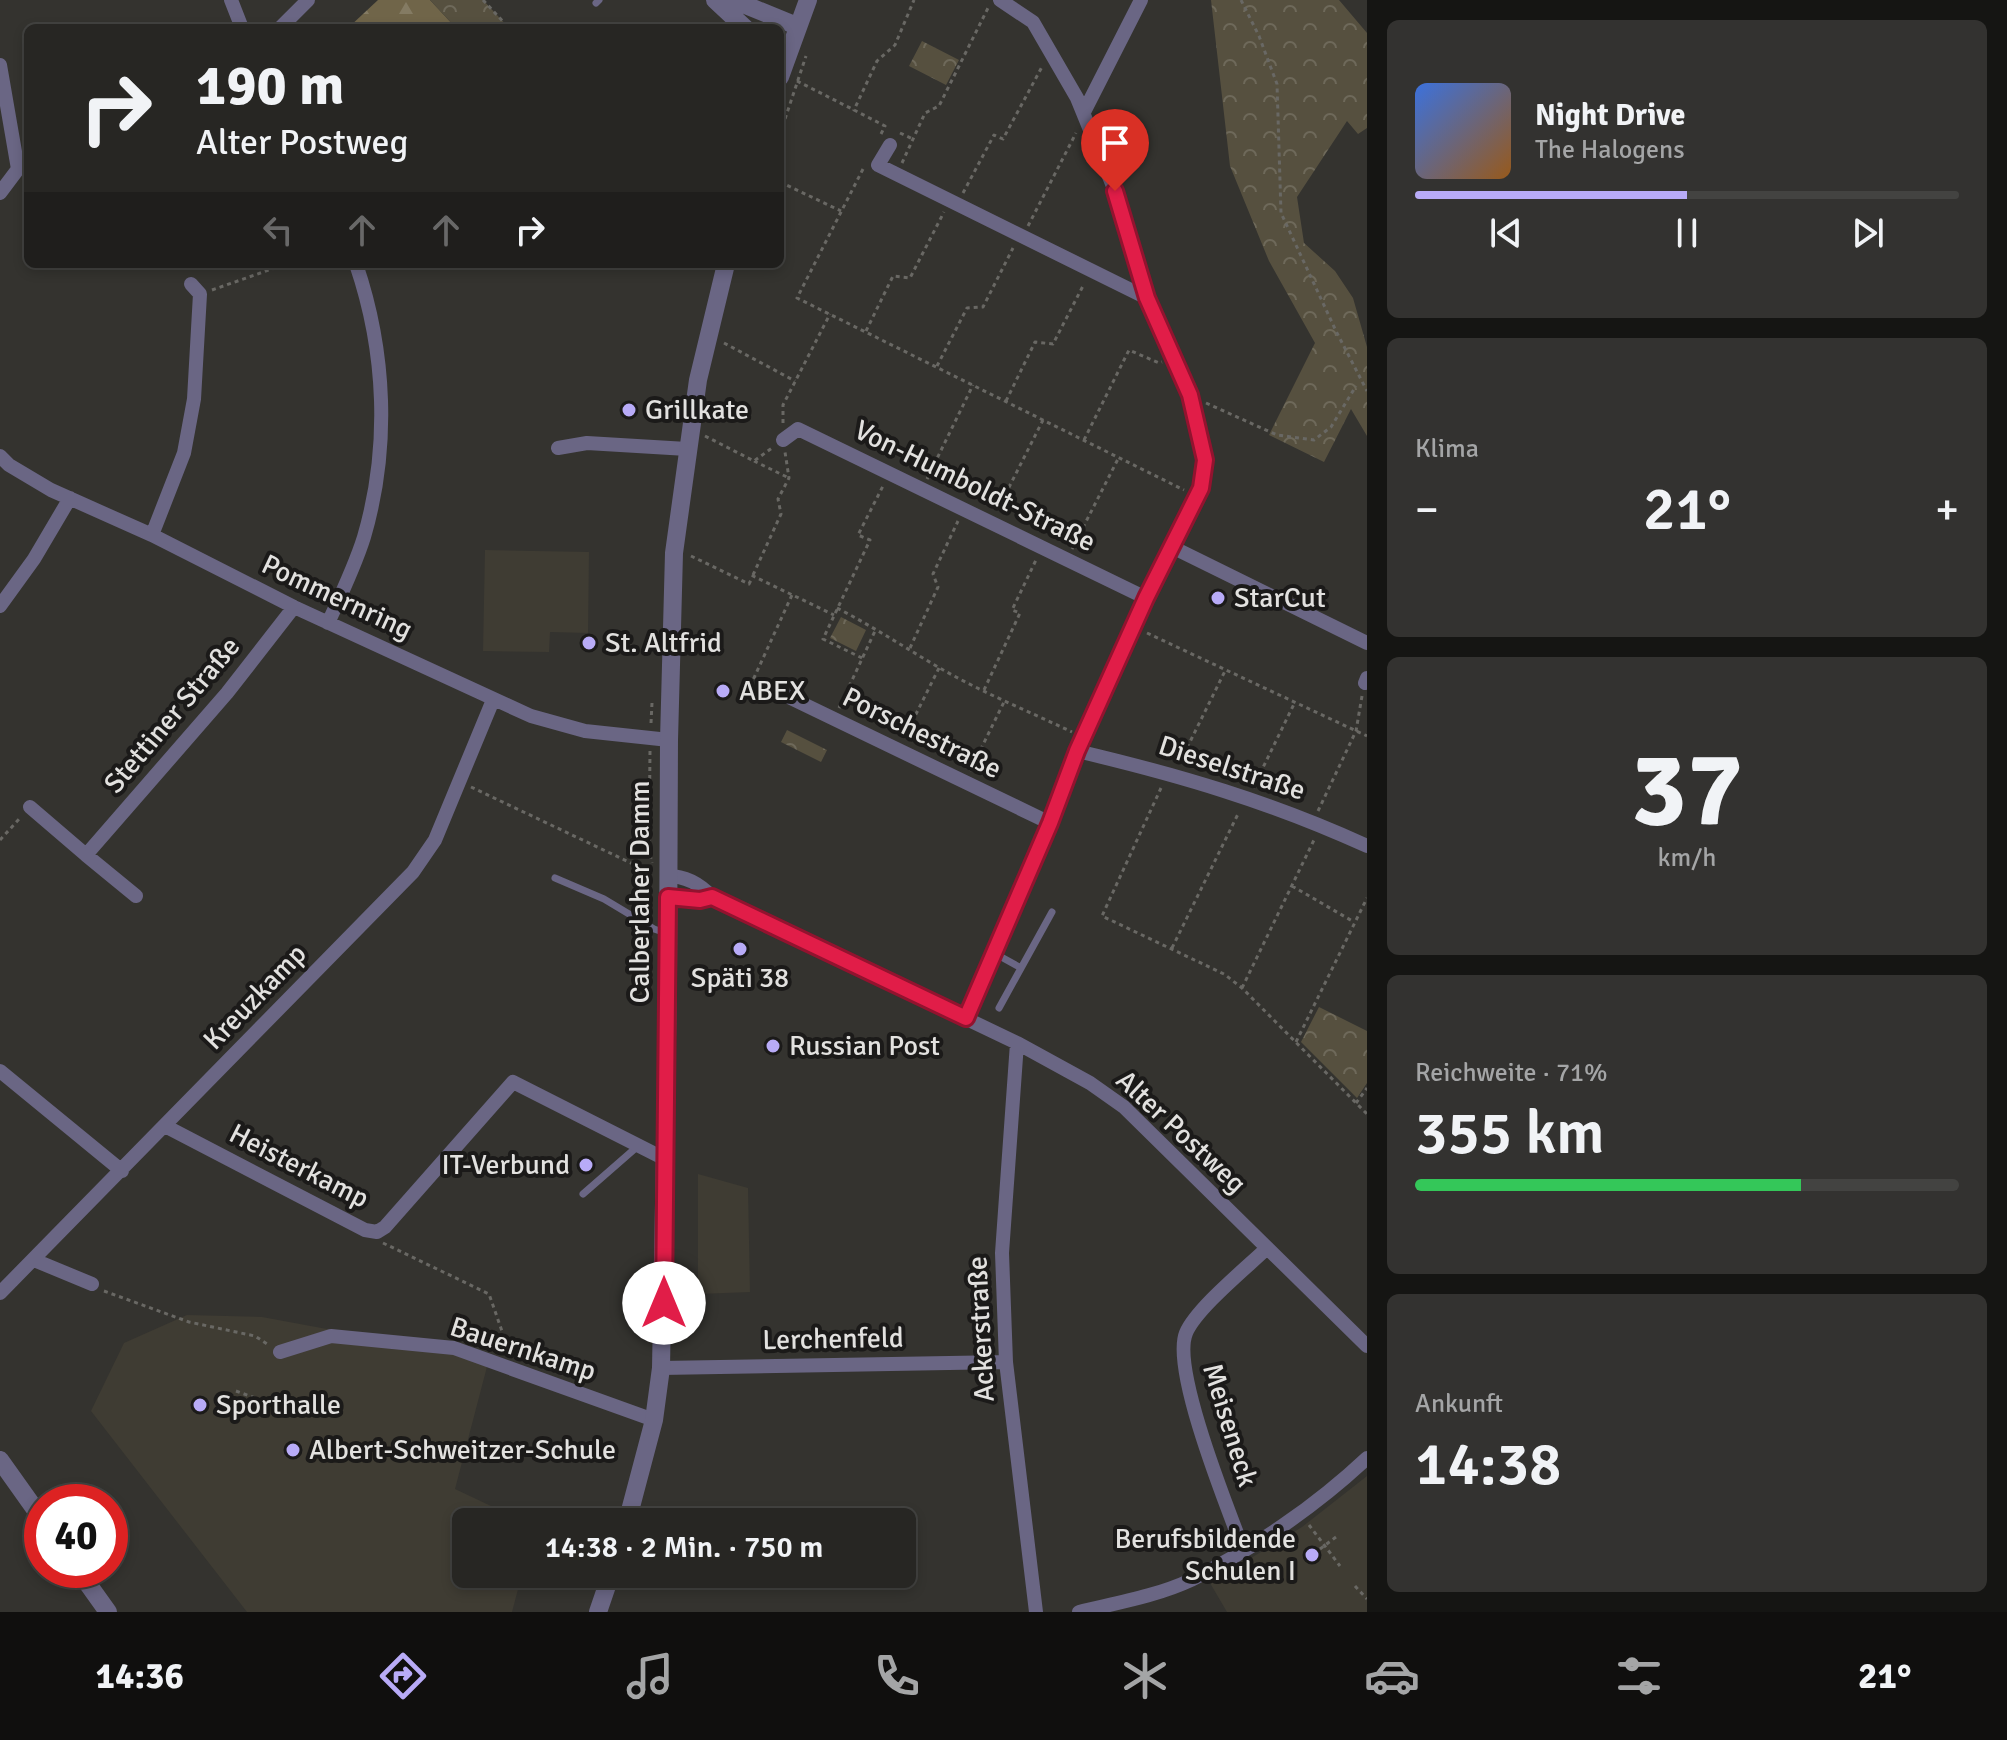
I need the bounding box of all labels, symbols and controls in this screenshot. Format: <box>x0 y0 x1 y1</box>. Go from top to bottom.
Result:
text: 190 m <box>196 51 344 120</box>
icon: right <box>64 56 168 160</box>
text: Night Drive <box>1535 97 1685 134</box>
pin <box>1081 109 1149 191</box>
text: Alter Postweg <box>196 120 408 165</box>
icon: arrive <box>1093 121 1137 165</box>
text: The Halogens <box>1535 134 1685 166</box>
icon: left <box>256 208 300 252</box>
icon: ahead <box>340 208 384 252</box>
icon: ahead <box>424 208 468 252</box>
icon: right <box>508 208 552 252</box>
icon: previous <box>1484 211 1528 255</box>
icon: pause <box>1665 211 1709 255</box>
icon: next <box>1846 211 1890 255</box>
place label: Grillkate <box>645 393 749 427</box>
marker: Grillkate <box>620 401 638 419</box>
street label: Von-Humboldt-Straße <box>849 413 1101 559</box>
text: Klima <box>1415 433 1479 465</box>
text: 21° <box>1643 473 1731 547</box>
text: − <box>1415 483 1439 537</box>
text: + <box>1935 483 1959 537</box>
street label: Pommernring <box>256 547 418 647</box>
place label: StarCut <box>1234 581 1326 615</box>
marker: StarCut <box>1209 589 1227 607</box>
place label: St. Altfrid <box>605 626 722 660</box>
street label: Stettiner Straße <box>97 630 247 800</box>
marker: St. Altfrid <box>580 634 598 652</box>
place label: ABEX <box>739 674 805 708</box>
street label: Porschestraße <box>837 680 1007 786</box>
marker: ABEX <box>714 682 732 700</box>
text: 37 <box>1631 726 1743 854</box>
street label: Dieselstraße <box>1154 728 1310 808</box>
street label: Calberlaher Damm <box>623 780 657 1004</box>
text: km/h <box>1658 842 1716 874</box>
street label: Kreuzkamp <box>196 937 314 1057</box>
marker: Späti 38 <box>731 940 749 958</box>
place label: Späti 38 <box>691 961 789 995</box>
place label: Russian Post <box>789 1029 940 1063</box>
marker: Russian Post <box>764 1037 782 1055</box>
text: Reichweite · 71% <box>1415 1057 1608 1089</box>
street label: Alter Postweg <box>1109 1063 1253 1201</box>
text: 355 km <box>1415 1097 1604 1171</box>
street label: Heisterkamp <box>224 1116 374 1216</box>
place label: IT-Verbund <box>441 1148 570 1182</box>
marker: IT-Verbund <box>577 1156 595 1174</box>
street label: Ackerstraße <box>960 1255 1002 1403</box>
position arrow <box>622 1261 706 1345</box>
street label: Bauernkamp <box>446 1309 600 1389</box>
street label: Lerchenfeld <box>762 1321 904 1357</box>
street label: Meiseneck <box>1195 1359 1265 1491</box>
place label: Sporthalle <box>216 1388 341 1422</box>
text: Ankunft <box>1415 1388 1503 1420</box>
marker: Sporthalle <box>191 1396 209 1414</box>
text: 14:38 <box>1415 1428 1562 1502</box>
place label: Albert-Schweitzer-Schule <box>309 1433 616 1467</box>
marker: Albert-Schweitzer-Schule <box>284 1441 302 1459</box>
speed limit sign: 40 <box>24 1484 128 1588</box>
place label: Berufsbildende Schulen I <box>1114 1522 1296 1588</box>
text: 14:38 · 2 Min. · 750 m <box>545 1529 823 1566</box>
marker: Berufsbildende Schulen I <box>1303 1546 1321 1564</box>
icon: directions <box>375 1648 431 1704</box>
icon: music <box>622 1648 678 1704</box>
icon: phone <box>869 1648 925 1704</box>
icon: climate <box>1117 1648 1173 1704</box>
icon: car <box>1364 1648 1420 1704</box>
icon: filters <box>1611 1648 1667 1704</box>
text: 14:36 <box>96 1654 184 1699</box>
text: 21° <box>1858 1654 1911 1699</box>

